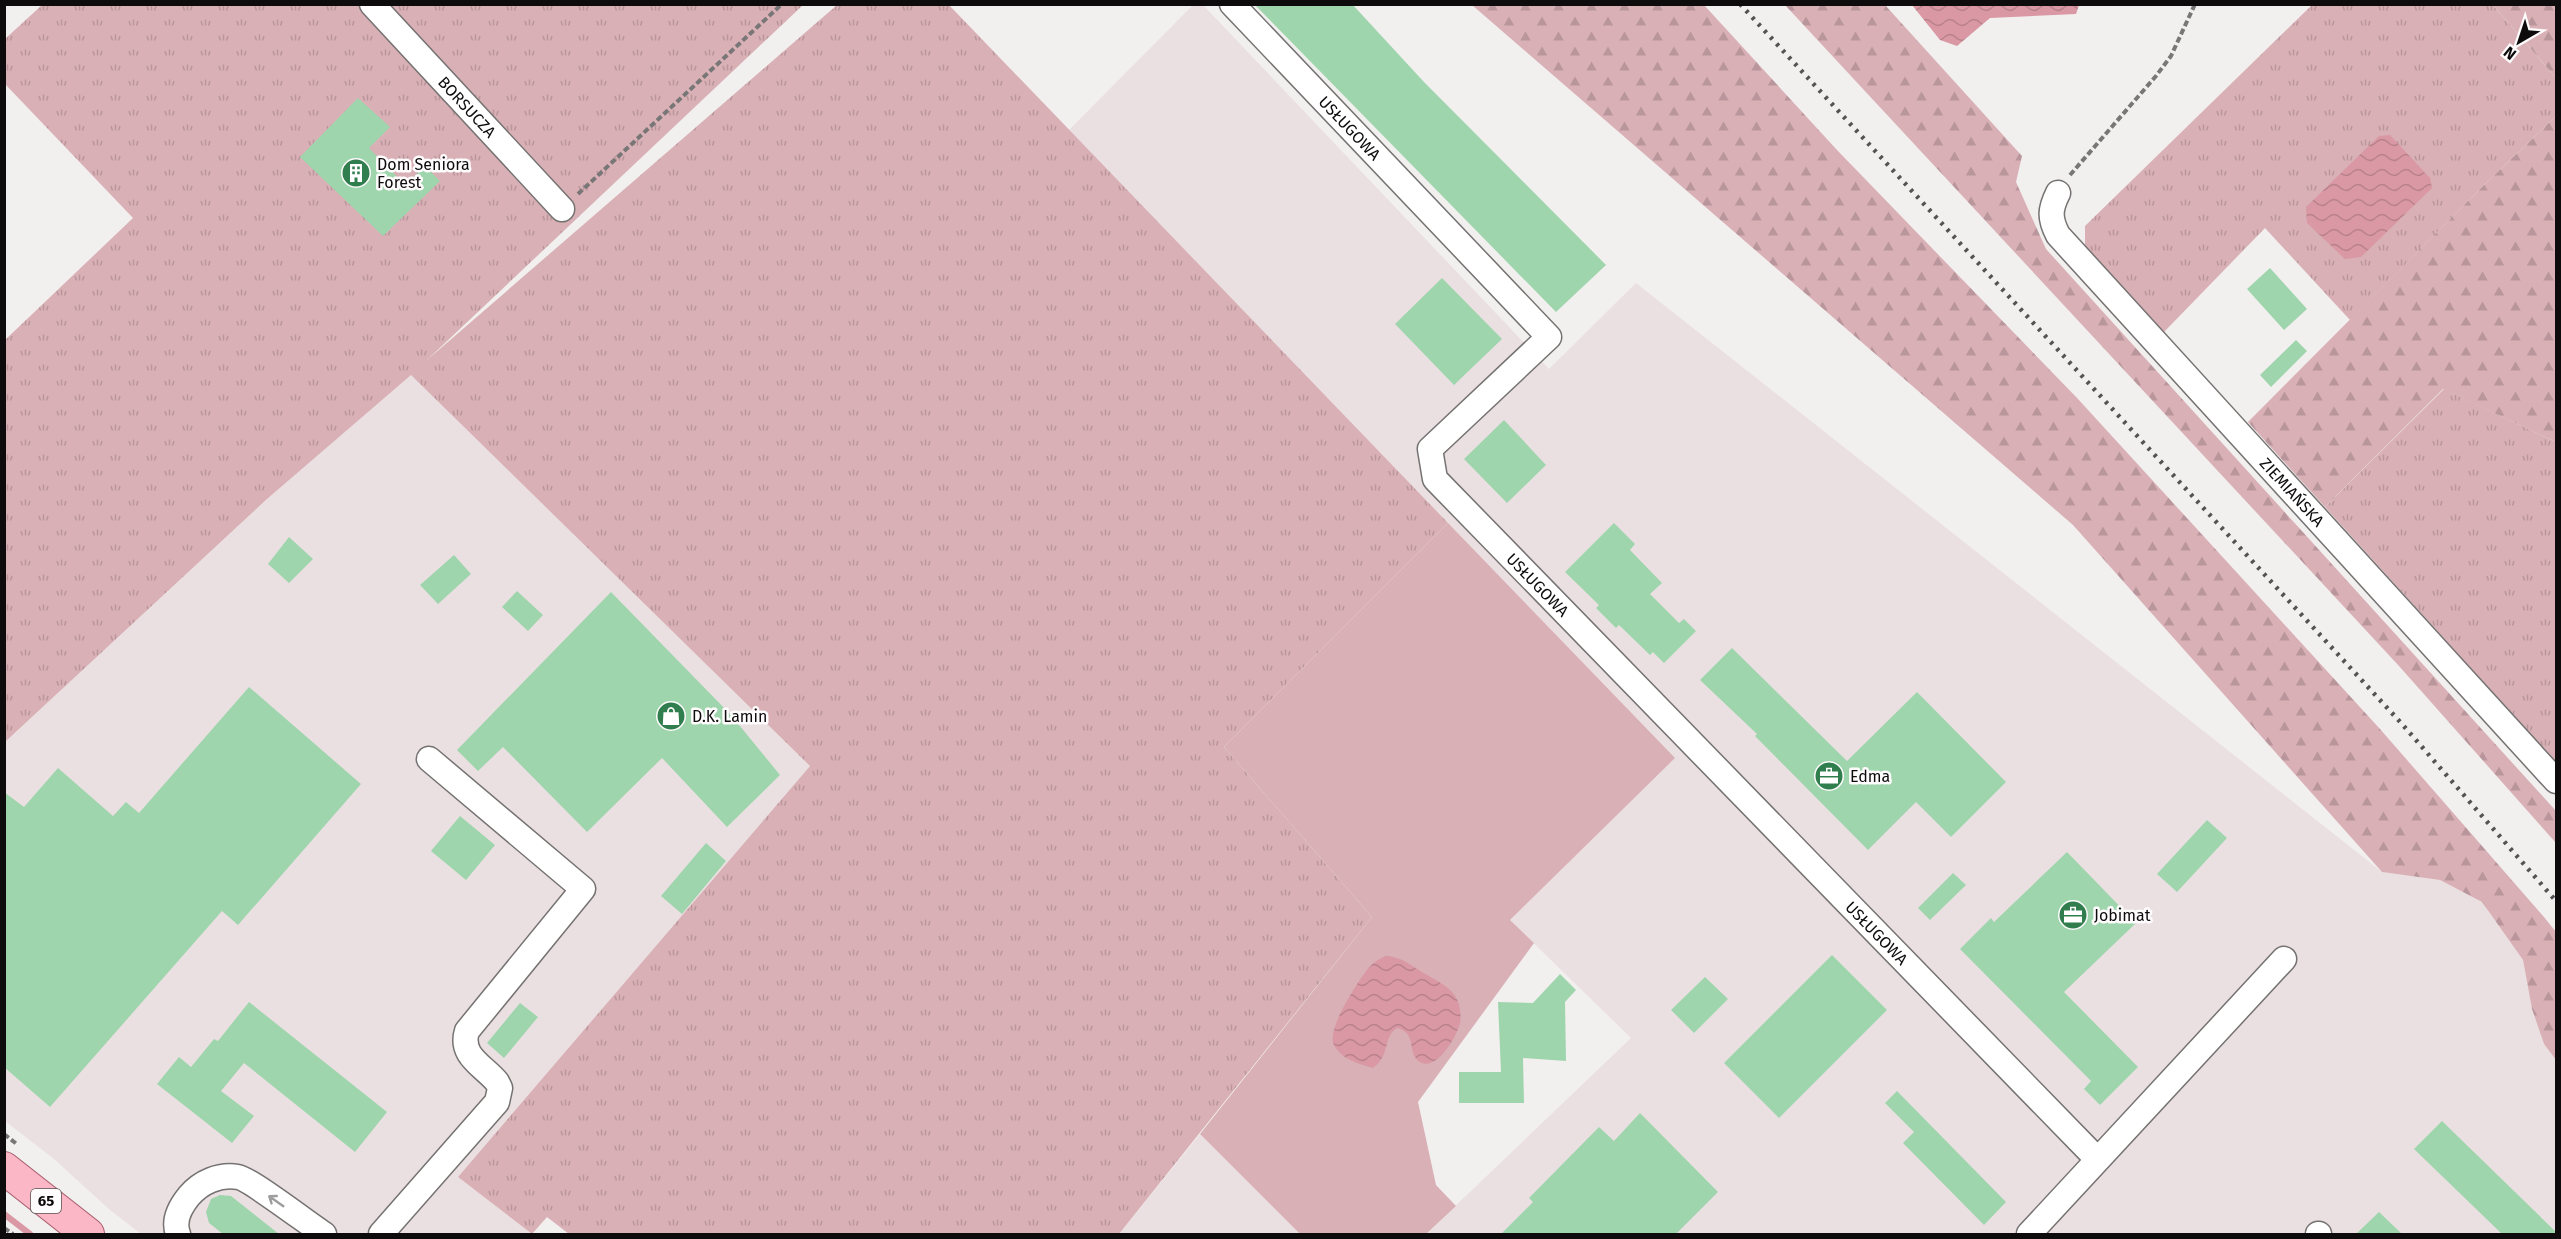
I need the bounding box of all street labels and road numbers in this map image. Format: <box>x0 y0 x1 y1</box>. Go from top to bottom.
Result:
street label: BORSUCZA <box>434 72 501 142</box>
street label: USŁUGOWA <box>1315 92 1385 164</box>
street label: ZIEMIAŃSKA <box>2256 454 2329 531</box>
street label: USŁUGOWA <box>1503 549 1574 621</box>
street label: USŁUGOWA <box>1842 897 1913 969</box>
road number: 65 <box>31 1189 61 1213</box>

